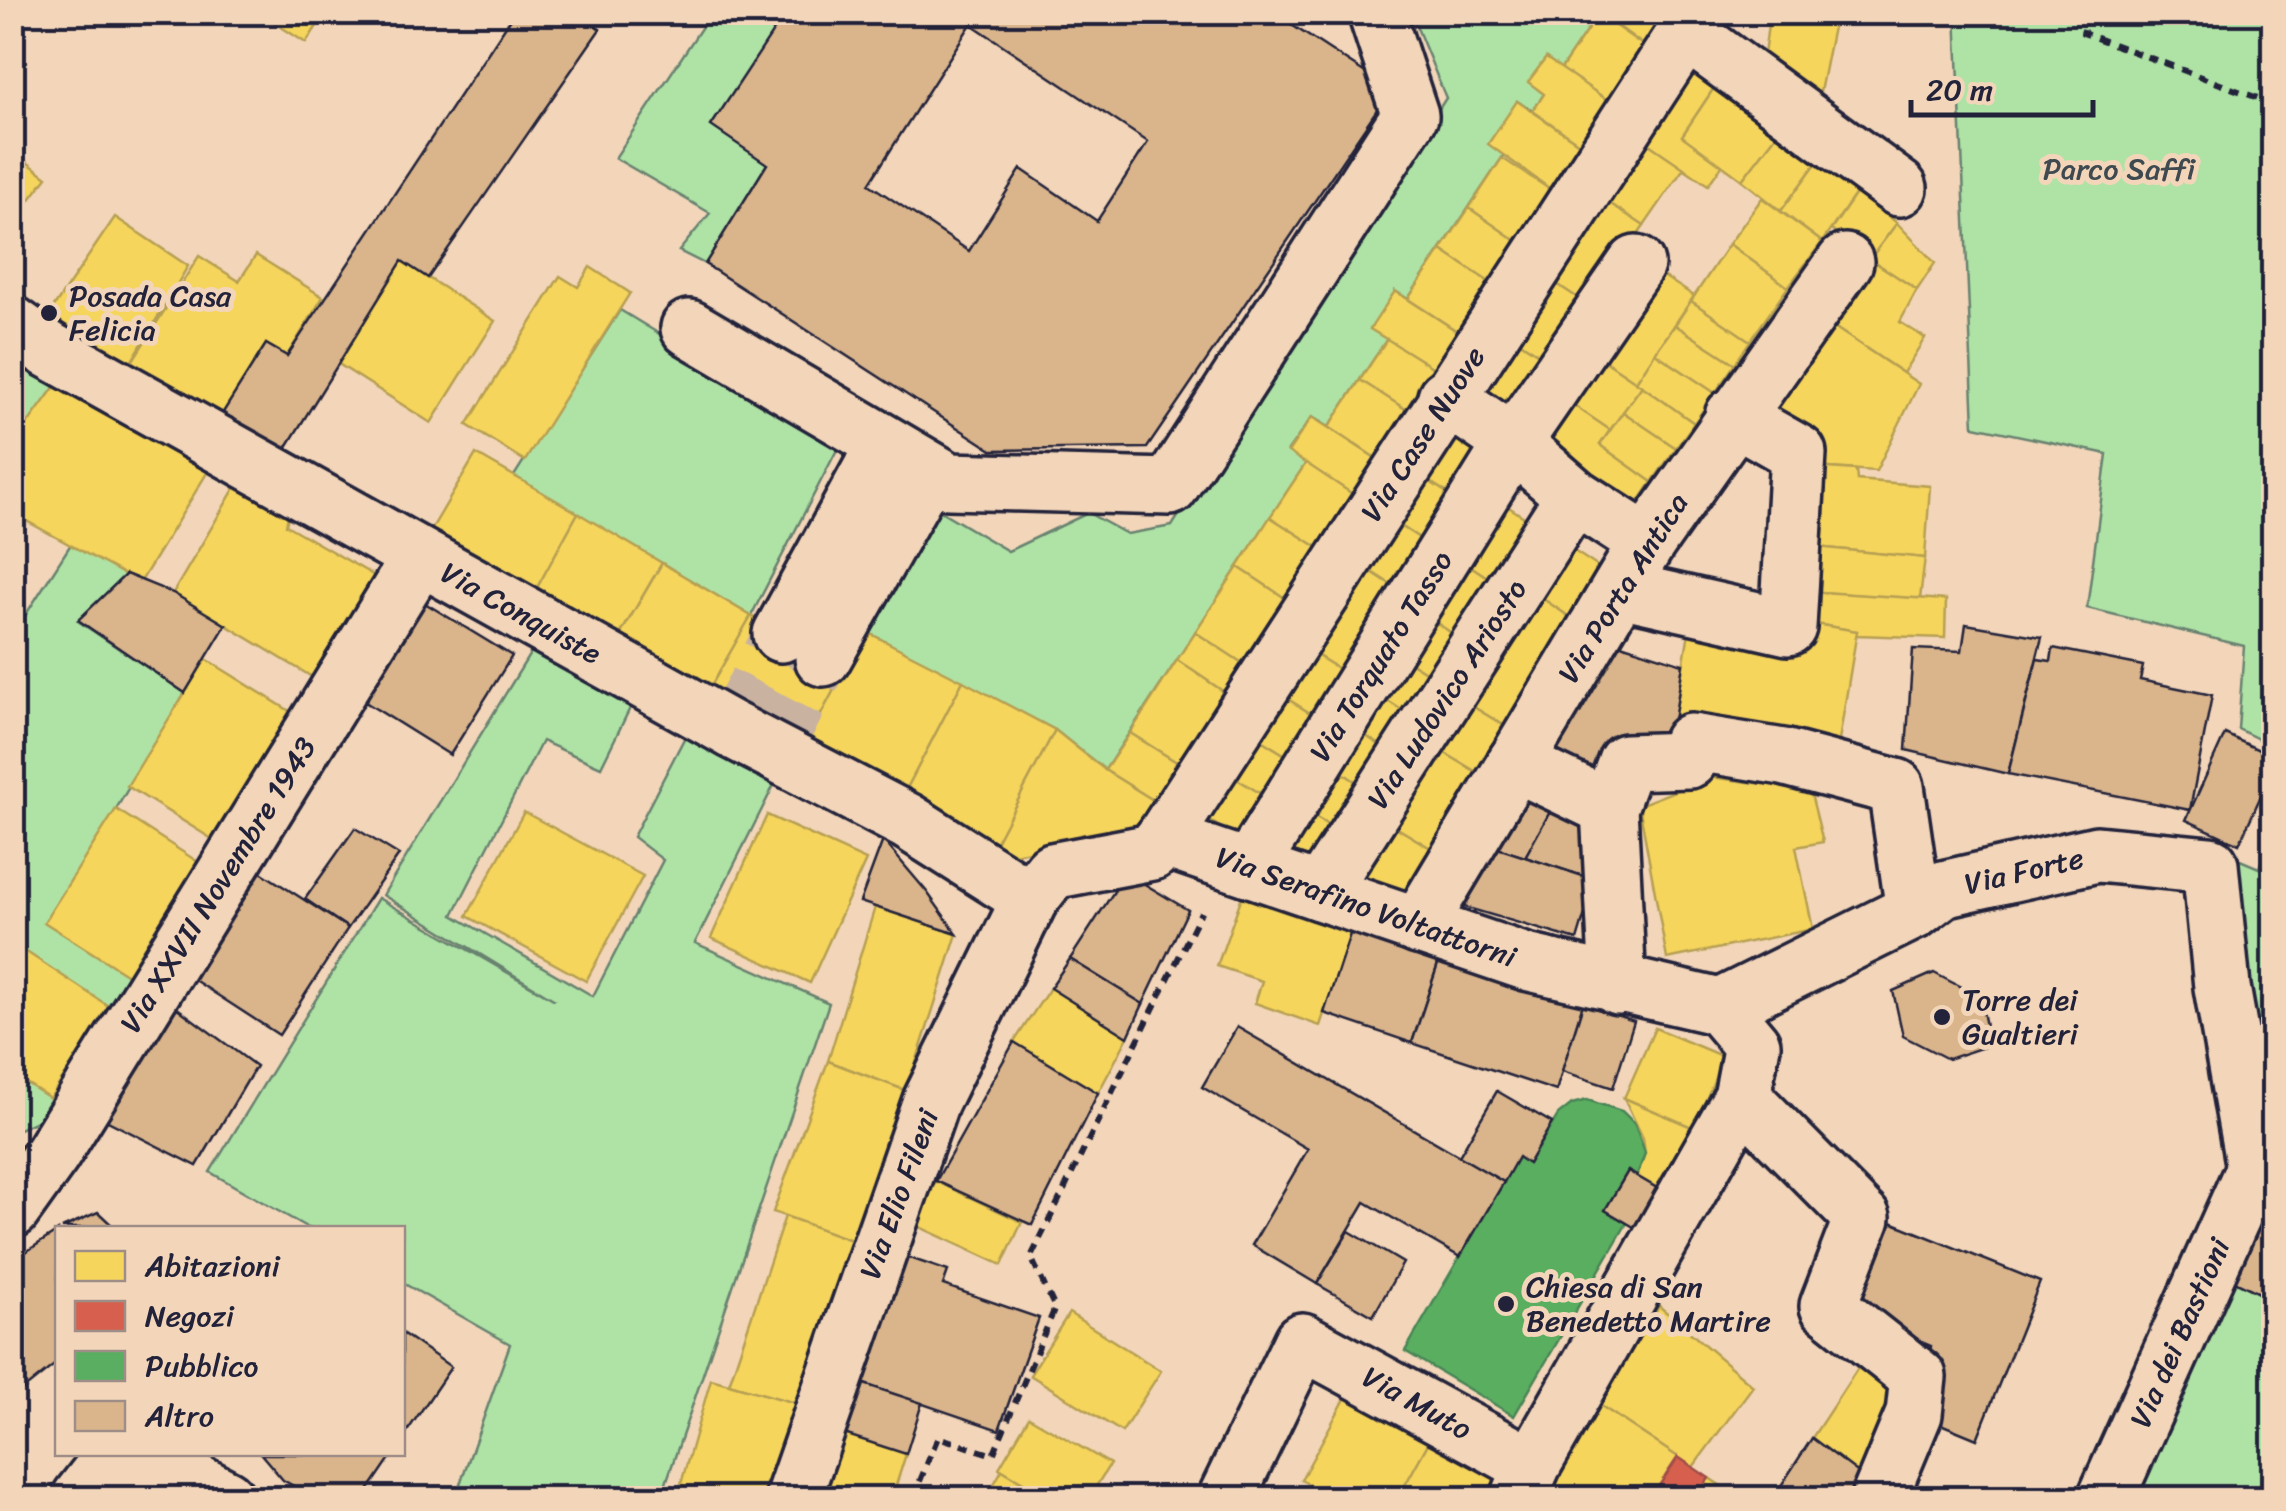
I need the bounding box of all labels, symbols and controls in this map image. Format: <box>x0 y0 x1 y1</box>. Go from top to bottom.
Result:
scale bar <box>1911 55 2094 117</box>
text: 20 m <box>1926 63 1993 117</box>
park label: Parco Saffi <box>2043 142 2196 196</box>
place label: Posada Casa Felicia <box>69 269 232 357</box>
marker: Posada Casa Felicia <box>38 302 60 324</box>
street label: Via Case Nuove <box>1346 335 1500 533</box>
street label: Via Porta Antica <box>1543 482 1703 694</box>
street label: Via Torquato Tasso <box>1294 539 1468 773</box>
street label: Via Conquiste <box>430 546 612 680</box>
street label: Via Ludovico Ariosto <box>1352 568 1542 820</box>
street label: Via XXVII Novembre 1943 <box>105 726 331 1044</box>
street label: Via Serafino Voltattorni <box>1208 830 1524 984</box>
street label: Via Forte <box>1959 831 2089 911</box>
place label: Torre dei Gualtieri <box>1962 973 2079 1061</box>
marker: Torre dei Gualtieri <box>1931 1006 1953 1028</box>
street label: Via Elio Fileni <box>843 1100 955 1287</box>
legend <box>55 1226 405 1456</box>
street label: Via dei Bastioni <box>2114 1228 2247 1437</box>
text: Abitazioni <box>144 1239 282 1293</box>
place label: Chiesa di San Benedetto Martire <box>1526 1260 1771 1348</box>
text: Negozi <box>145 1289 235 1343</box>
marker: Chiesa di San Benedetto Martire <box>1495 1293 1517 1315</box>
text: Pubblico <box>145 1339 259 1393</box>
street label: Via Muto <box>1352 1351 1482 1455</box>
text: Altro <box>144 1389 214 1443</box>

